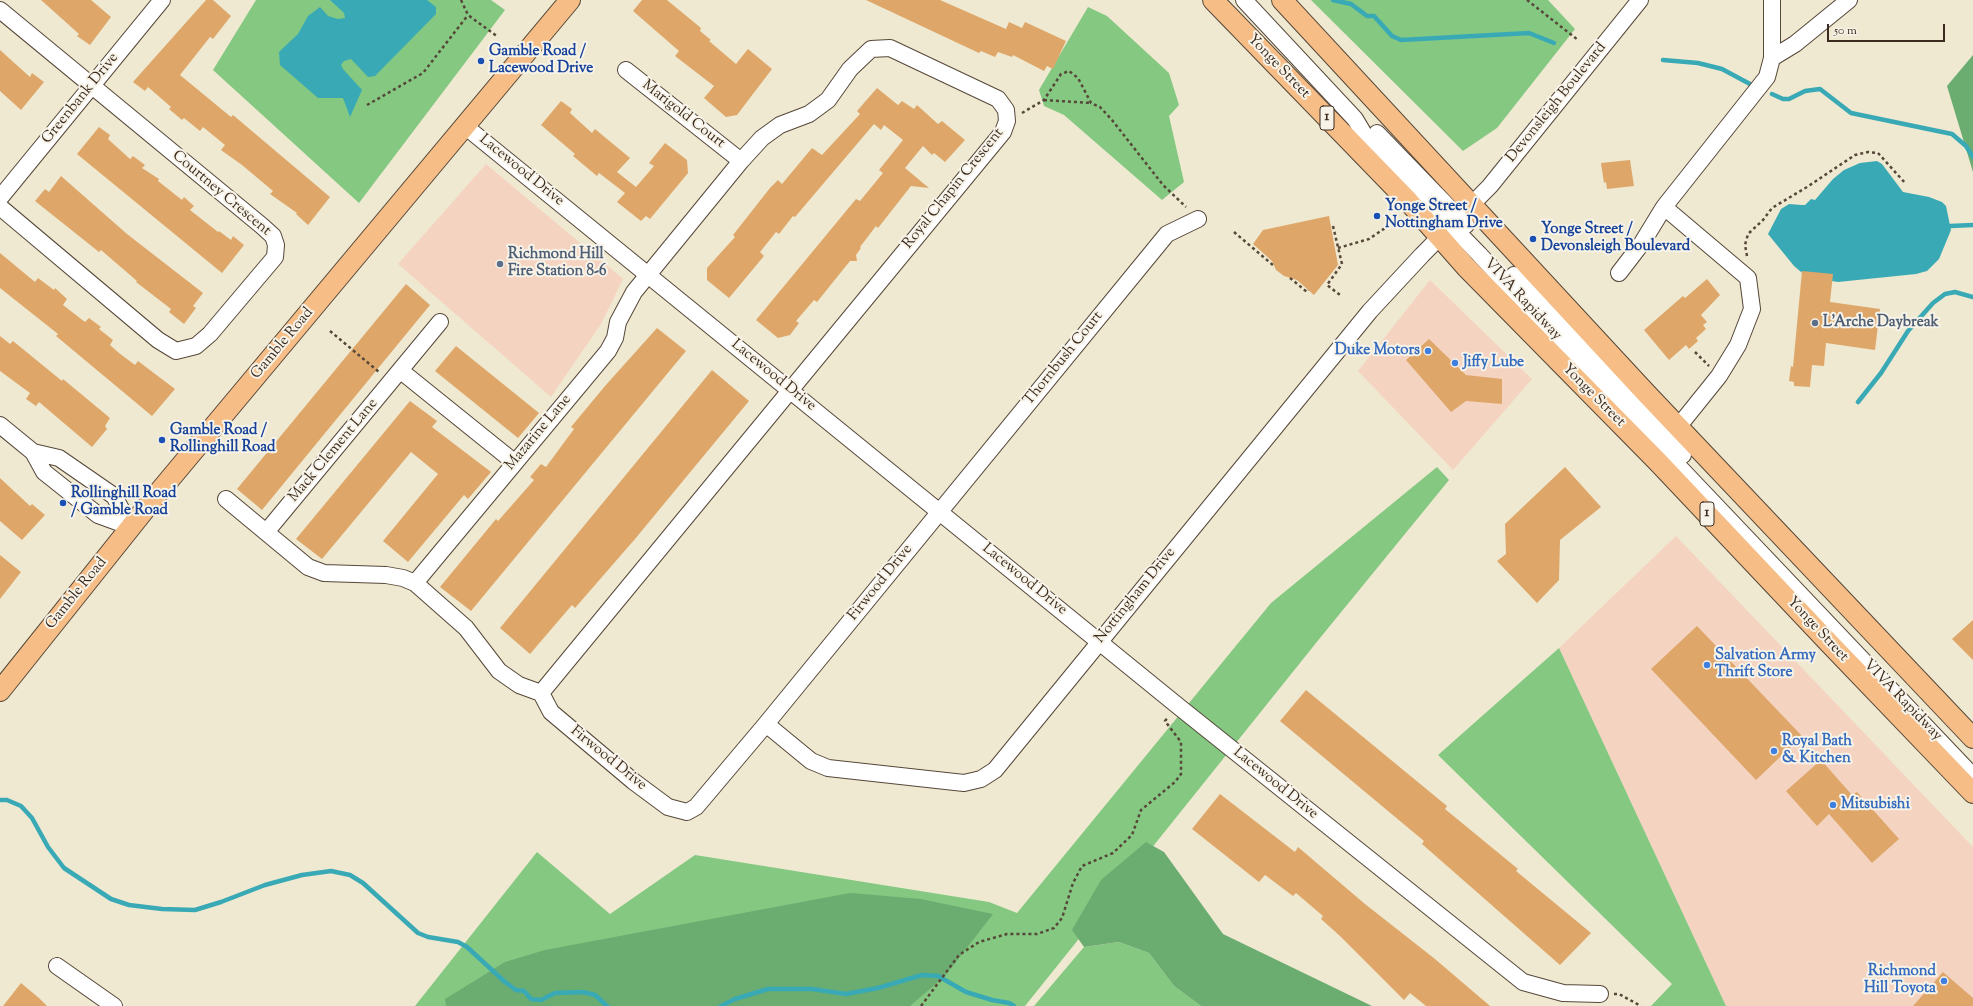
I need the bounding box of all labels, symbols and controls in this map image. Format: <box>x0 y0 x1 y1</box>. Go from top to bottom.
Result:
scale bar <box>1829 16 1947 42</box>
text: 50 m <box>1834 22 1857 40</box>
street label: Yonge Street <box>1243 31 1313 103</box>
street label: Devonsleigh Boulevard <box>1503 39 1611 167</box>
place label: Gamble Road / Lacewood Drive <box>489 43 593 78</box>
street label: Greenbank Drive <box>39 50 123 148</box>
marker: Gamble Road / Lacewood Drive <box>476 56 486 66</box>
street label: Marigold Court <box>638 77 728 153</box>
road number: 1 <box>1320 106 1334 130</box>
street label: Royal Chapin Crescent <box>900 125 1008 253</box>
street label: Lacewood Drive <box>475 131 567 211</box>
street label: Courtney Crescent <box>168 147 274 241</box>
place label: Yonge Street / Nottingham Drive <box>1385 198 1503 233</box>
marker: Yonge Street / Nottingham Drive <box>1372 211 1382 221</box>
place label: Yonge Street / Devonsleigh Boulevard <box>1541 221 1690 256</box>
marker: Yonge Street / Devonsleigh Boulevard <box>1528 234 1538 244</box>
place label: Richmond Hill Fire Station 8-6 <box>508 246 607 281</box>
street label: VIVA Rapidway <box>1479 255 1565 345</box>
marker: Richmond Hill Fire Station 8-6 <box>495 259 505 269</box>
street label: Gamble Road <box>248 305 318 383</box>
street label: Thornbush Court <box>1021 308 1107 410</box>
place label: L'Arche Daybreak <box>1823 314 1939 332</box>
marker: L'Arche Daybreak <box>1810 318 1820 328</box>
street label: Lacewood Drive <box>727 336 819 416</box>
place label: Duke Motors <box>1335 342 1420 360</box>
marker: Duke Motors <box>1423 346 1433 356</box>
place label: Jiffy Lube <box>1463 354 1524 372</box>
marker: Jiffy Lube <box>1450 358 1460 368</box>
street label: Yonge Street <box>1558 361 1628 431</box>
street label: Mazarine Lane <box>502 391 576 475</box>
street label: Mack Clement Lane <box>285 396 383 506</box>
place label: Gamble Road / Rollinghill Road <box>170 422 275 457</box>
marker: Gamble Road / Rollinghill Road <box>157 435 167 445</box>
place label: Rollinghill Road / Gamble Road <box>71 485 176 520</box>
marker: Rollinghill Road / Gamble Road <box>58 498 68 508</box>
road number: 1 <box>1700 502 1714 526</box>
street label: Lacewood Drive <box>978 540 1070 620</box>
street label: Firwood Drive <box>845 541 917 625</box>
street label: Nottingham Drive <box>1092 545 1180 647</box>
street label: Gamble Road <box>42 554 112 634</box>
street label: Yonge Street <box>1782 594 1852 666</box>
place label: Salvation Army Thrift Store <box>1715 647 1816 682</box>
street label: VIVA Rapidway <box>1859 657 1945 745</box>
marker: Salvation Army Thrift Store <box>1702 660 1712 670</box>
street label: Firwood Drive <box>566 723 650 795</box>
place label: Royal Bath & Kitchen <box>1782 733 1852 768</box>
street label: Lacewood Drive <box>1229 744 1321 824</box>
marker: Royal Bath & Kitchen <box>1769 746 1779 756</box>
place label: Mitsubishi <box>1841 796 1910 814</box>
marker: Mitsubishi <box>1828 800 1838 810</box>
place label: Richmond Hill Toyota <box>1864 963 1936 998</box>
marker: Richmond Hill Toyota <box>1939 976 1949 986</box>

